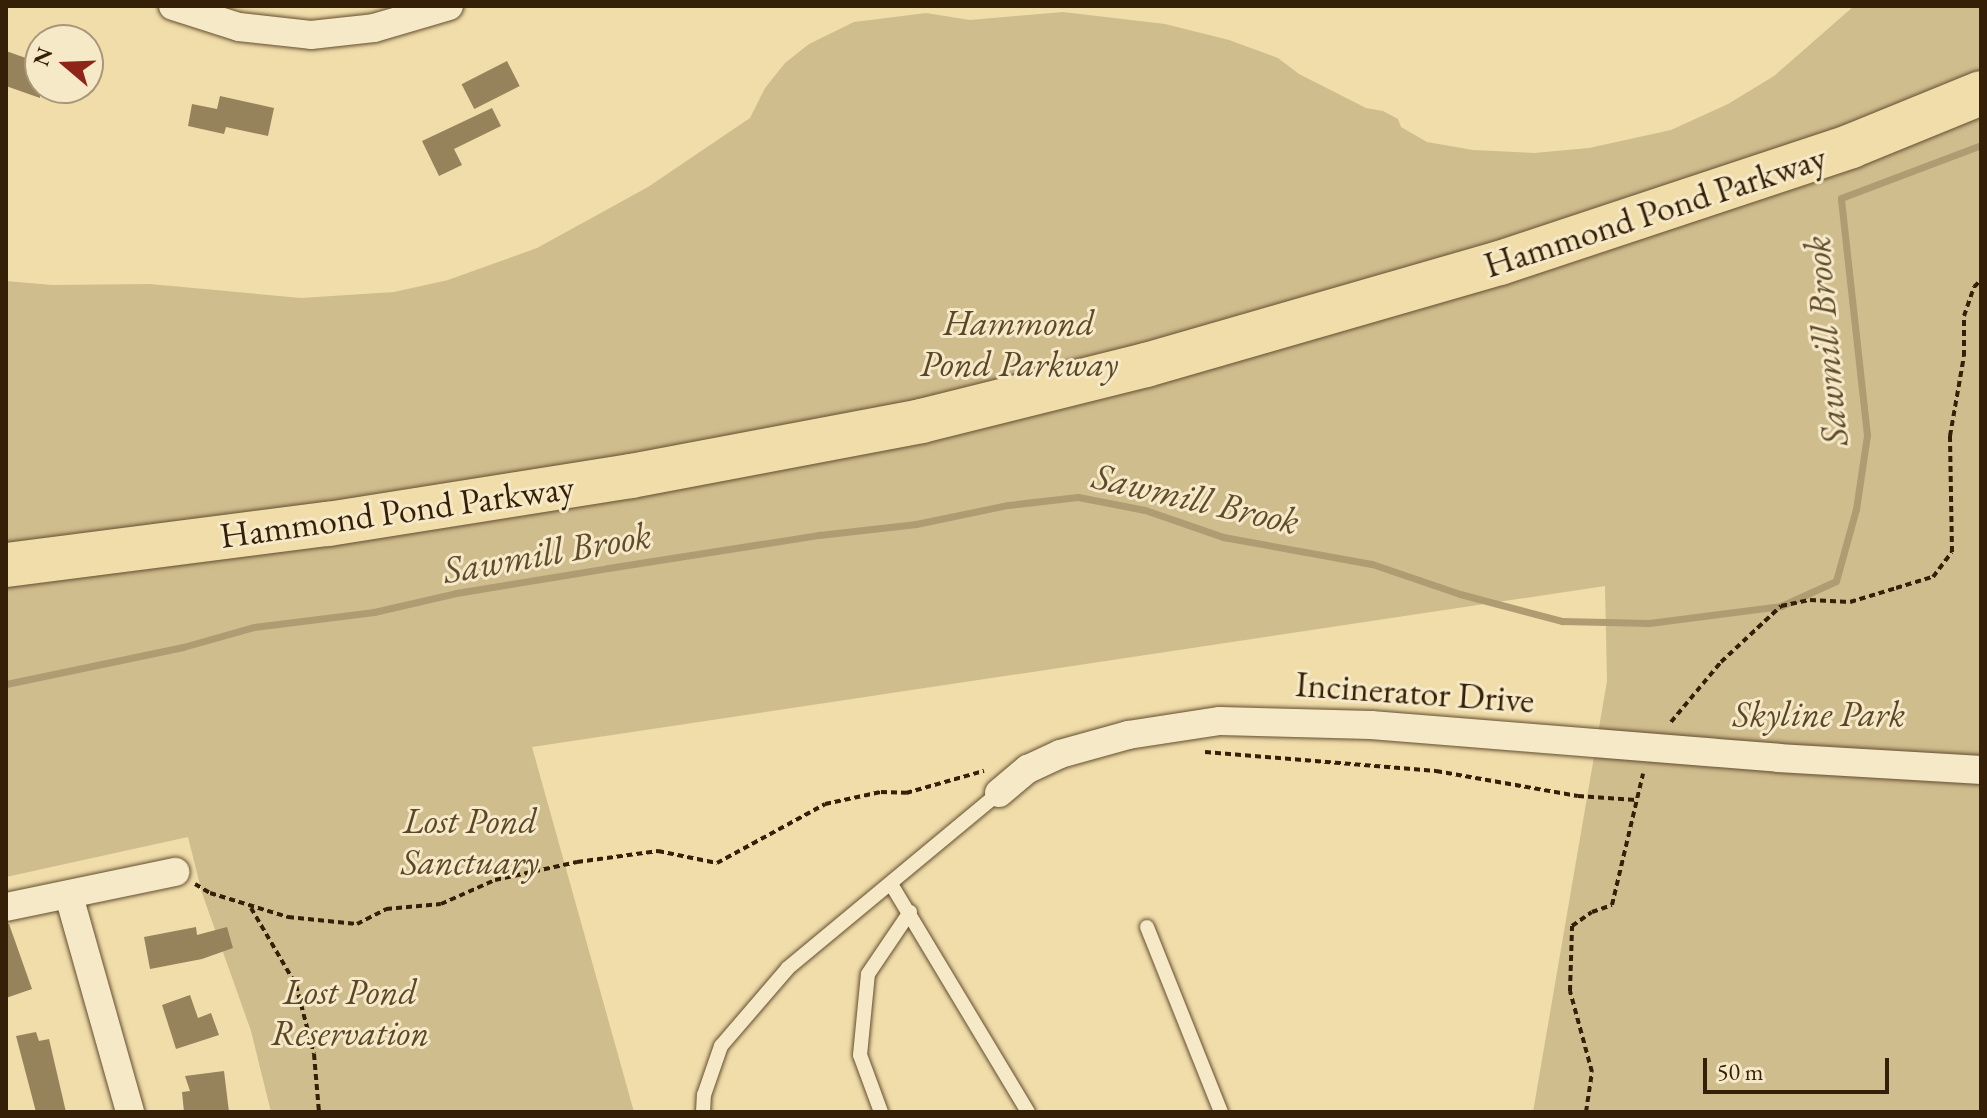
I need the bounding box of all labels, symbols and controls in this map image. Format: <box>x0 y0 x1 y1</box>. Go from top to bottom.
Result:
north arrow <box>24 24 104 104</box>
text: N <box>26 44 59 70</box>
street label: Hammond Pond Parkway <box>1478 135 1832 287</box>
water label: Sawmill Brook <box>1793 234 1857 448</box>
park label: Hammond Pond Parkway <box>920 300 1118 385</box>
water label: Sawmill Brook <box>1088 452 1304 544</box>
street label: Hammond Pond Parkway <box>217 465 577 557</box>
water label: Sawmill Brook <box>439 511 655 593</box>
street label: Incinerator Drive <box>1294 662 1536 722</box>
park label: Skyline Park <box>1733 692 1905 736</box>
park label: Lost Pond Sanctuary <box>401 798 539 883</box>
park label: Lost Pond Reservation <box>271 969 429 1054</box>
scale bar <box>1707 1042 1893 1092</box>
text: 50 m <box>1717 1056 1764 1087</box>

